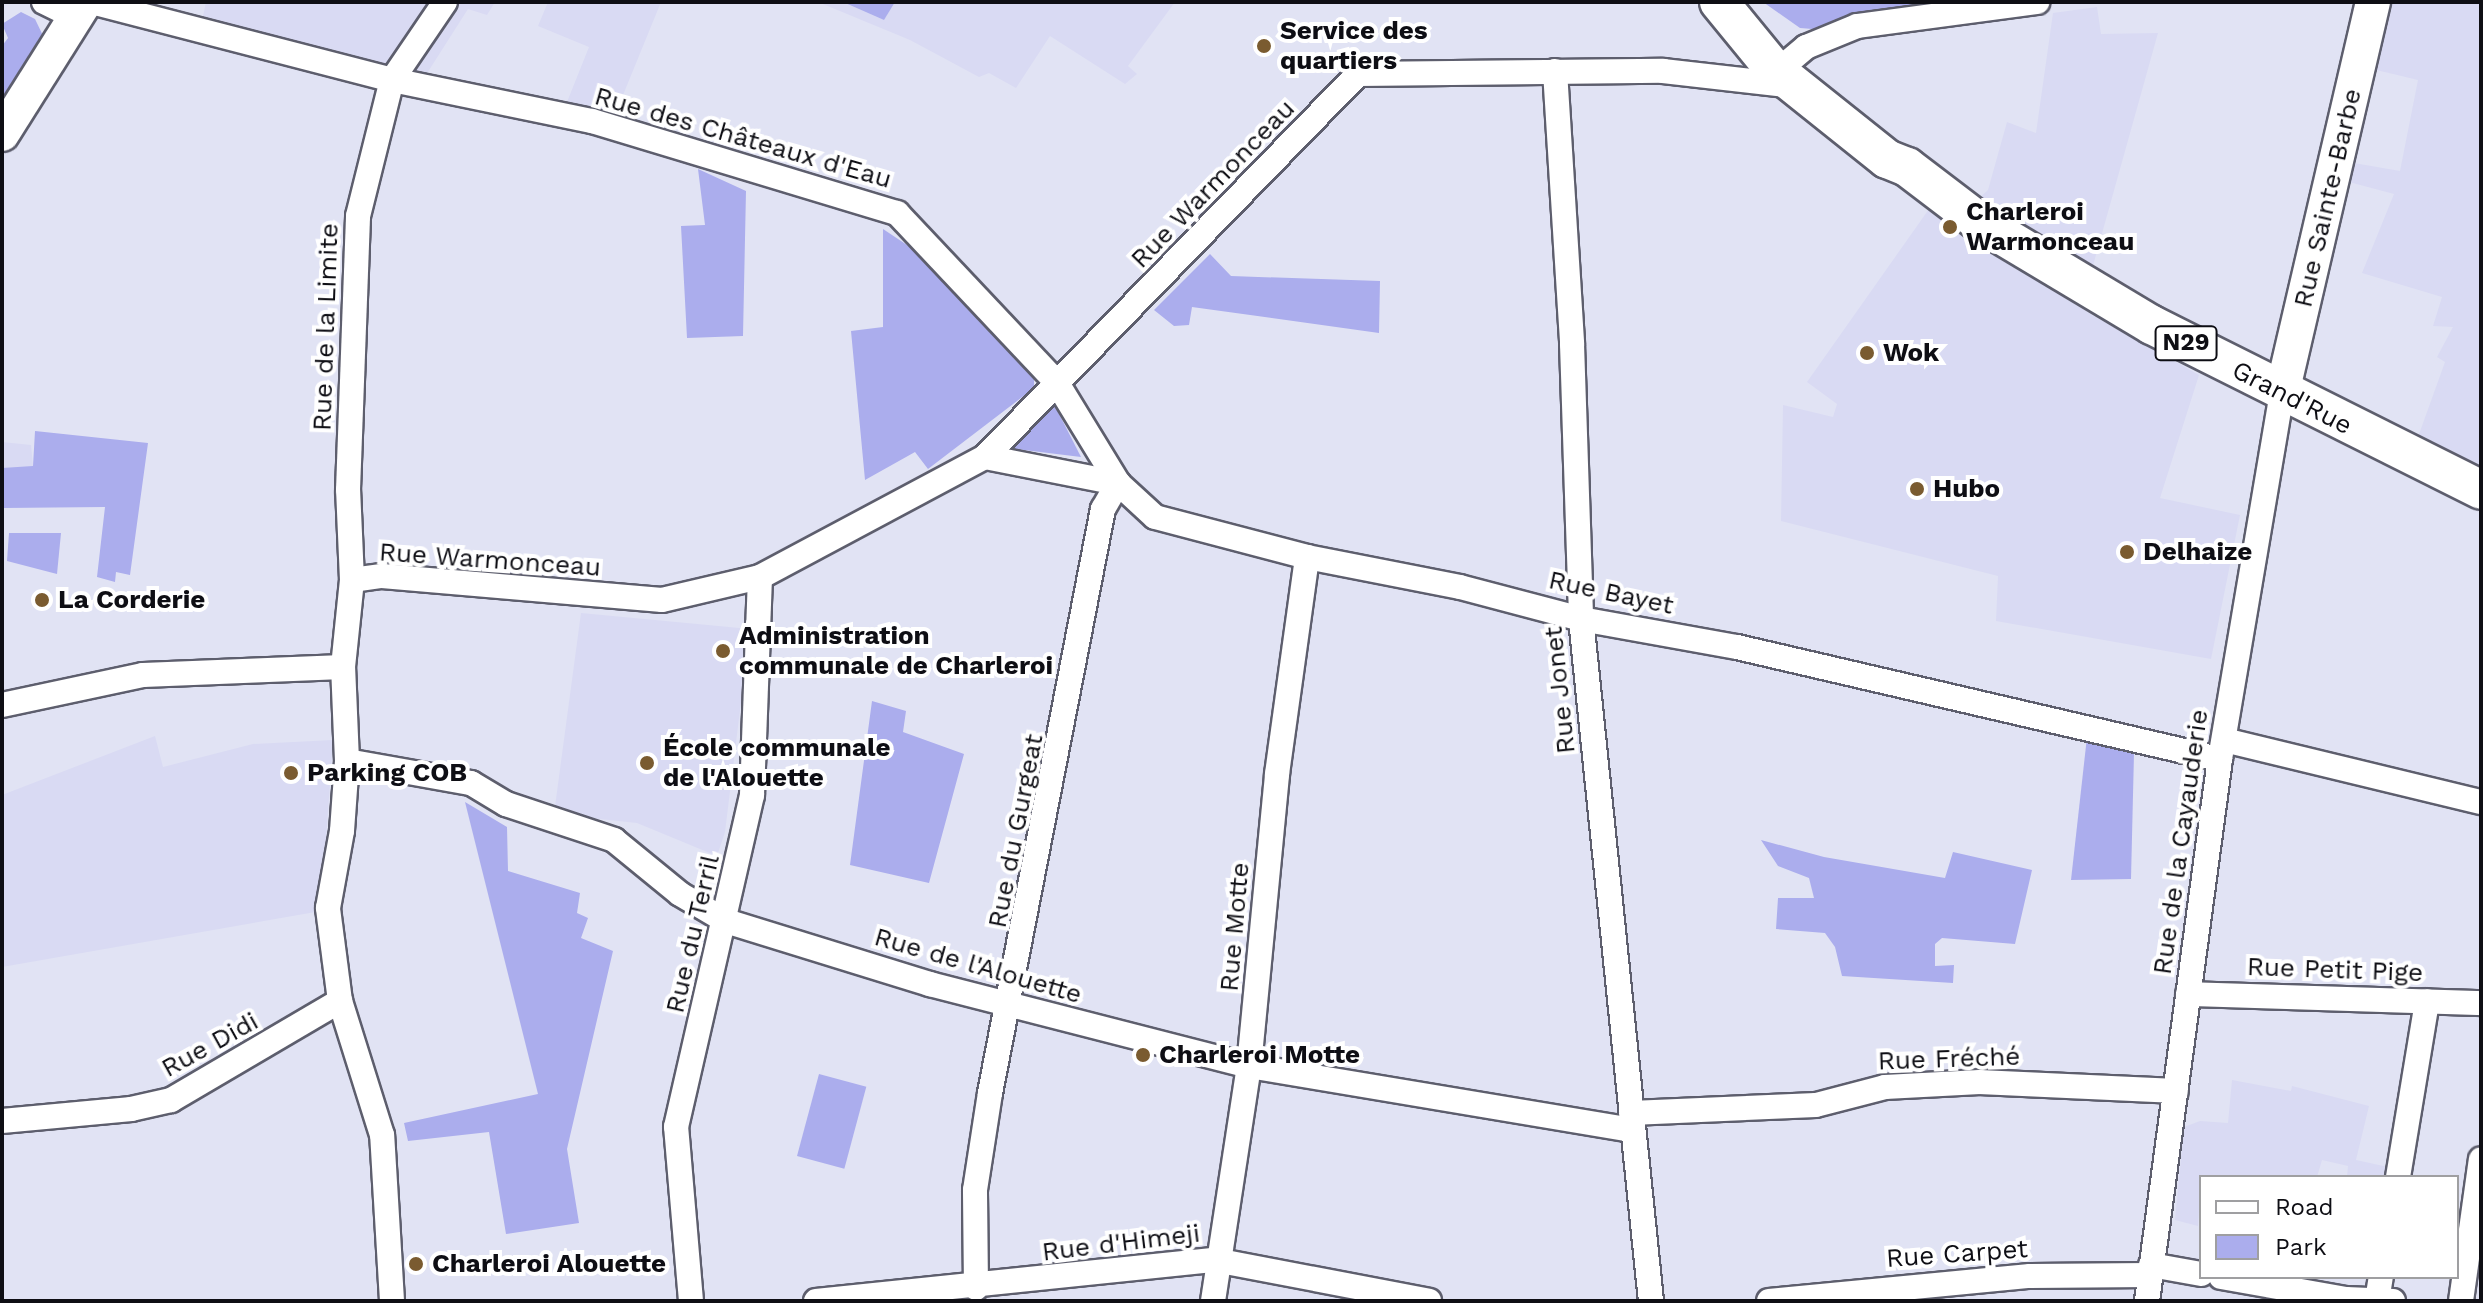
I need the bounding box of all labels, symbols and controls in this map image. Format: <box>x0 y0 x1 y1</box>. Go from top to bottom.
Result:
place label: Service des quartiers <box>1280 15 1428 76</box>
marker: Service des quartiers <box>1255 37 1273 55</box>
street label: Rue des Châteaux d'Eau <box>591 81 895 195</box>
street label: Rue Sainte-Barbe <box>2288 86 2368 310</box>
street label: Rue Warmonceau <box>1124 93 1302 275</box>
place label: Charleroi Warmonceau <box>1966 196 2134 258</box>
marker: Charleroi Warmonceau <box>1941 218 1959 236</box>
street label: Rue de la Limite <box>307 222 345 432</box>
road number: N29 <box>2154 323 2218 363</box>
place label: Wok <box>1883 337 1939 369</box>
marker: Wok <box>1858 344 1876 362</box>
street label: Grand'Rue <box>2227 355 2357 441</box>
place label: Hubo <box>1933 473 2000 505</box>
marker: Hubo <box>1908 480 1926 498</box>
place label: Delhaize <box>2143 536 2252 568</box>
street label: Rue Warmonceau <box>378 537 602 583</box>
marker: Delhaize <box>2118 543 2136 561</box>
street label: Rue Bayet <box>1546 565 1676 621</box>
place label: La Corderie <box>58 584 206 616</box>
marker: La Corderie <box>33 591 51 609</box>
place label: Administration communale de Charleroi <box>739 620 1053 682</box>
street label: Rue Jonet <box>1538 624 1582 756</box>
marker: Administration communale de Charleroi <box>714 642 732 660</box>
street label: Rue de la Cayauderie <box>2147 707 2215 977</box>
street label: Rue du Gurgeat <box>982 731 1050 931</box>
place label: École communale de l'Alouette <box>663 732 891 794</box>
marker: École communale de l'Alouette <box>638 754 656 772</box>
place label: Parking COB <box>307 757 467 789</box>
marker: Parking COB <box>282 764 300 782</box>
street label: Rue du Terril <box>660 852 726 1016</box>
street label: Rue Motte <box>1214 861 1256 993</box>
street label: Rue de l'Alouette <box>871 921 1085 1011</box>
street label: Rue Petit Pige <box>2246 951 2424 989</box>
street label: Rue Didi <box>156 1006 264 1084</box>
place label: Charleroi Motte <box>1159 1039 1360 1071</box>
street label: Rue Fréché <box>1877 1041 2021 1077</box>
marker: Charleroi Motte <box>1134 1046 1152 1064</box>
legend <box>2199 1175 2459 1279</box>
text: Road <box>2275 1193 2334 1221</box>
street label: Rue d'Himeji <box>1040 1218 1202 1268</box>
street label: Rue Carpet <box>1885 1233 2029 1275</box>
text: Park <box>2275 1233 2327 1261</box>
place label: Charleroi Alouette <box>432 1248 667 1280</box>
marker: Charleroi Alouette <box>407 1255 425 1273</box>

